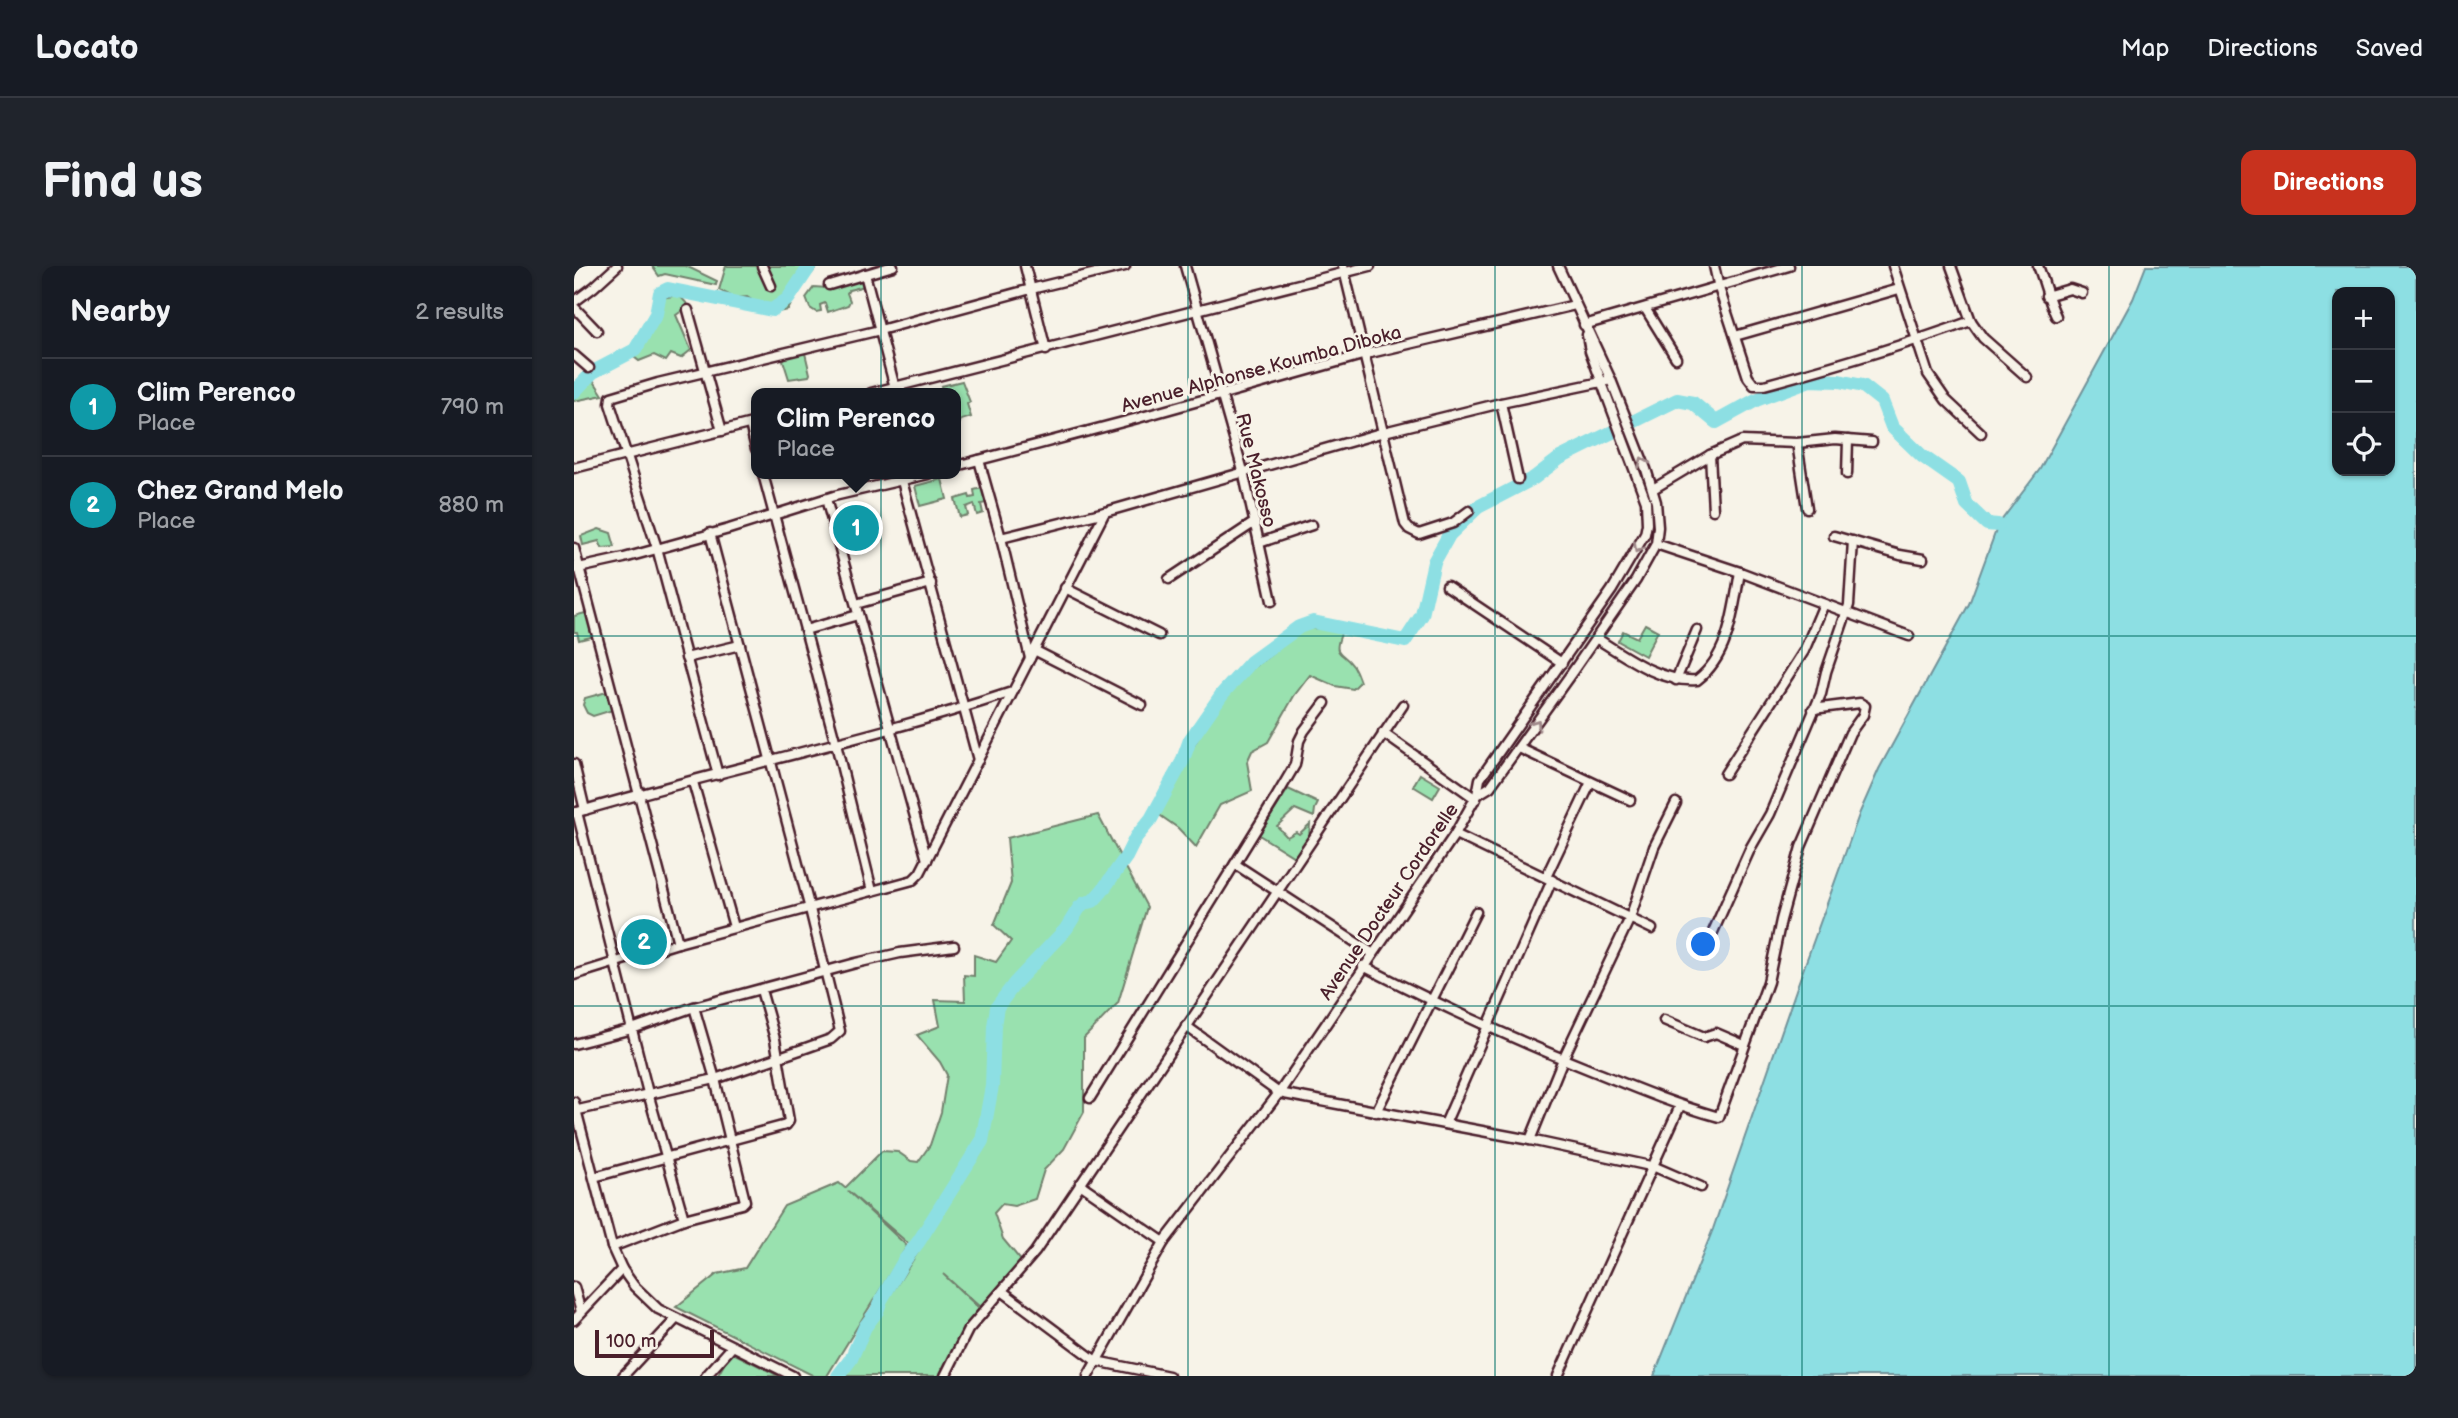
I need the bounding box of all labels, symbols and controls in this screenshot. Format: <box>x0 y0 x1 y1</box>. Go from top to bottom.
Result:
text: Locato <box>35 28 139 68</box>
text: Map <box>2121 34 2169 63</box>
text: Directions <box>2207 34 2318 63</box>
text: Saved <box>2356 34 2423 63</box>
button: Directions <box>2241 150 2416 215</box>
text: Find us <box>42 153 203 212</box>
map controls <box>2332 287 2395 476</box>
button: + <box>2332 287 2395 350</box>
text: Nearby <box>70 294 170 330</box>
text: 2 results <box>415 298 504 326</box>
street label: Avenue Alphonse Koumba Diboka <box>1119 321 1404 418</box>
button: − <box>2332 350 2395 413</box>
text: Clim Perenco <box>137 378 296 409</box>
popup <box>751 388 961 479</box>
text: 1 <box>88 393 98 421</box>
text: 790 m <box>441 393 504 421</box>
text: Clim Perenco <box>777 404 935 435</box>
text: Place <box>137 409 195 437</box>
street label: Rue Makosso <box>1230 411 1281 530</box>
button: locate <box>2332 413 2395 476</box>
text: Place <box>777 435 835 463</box>
one-way arrow <box>1638 457 1652 469</box>
text: Chez Grand Melo <box>137 476 344 507</box>
text: 2 <box>86 491 100 519</box>
text: 880 m <box>438 491 504 519</box>
pin: 1 <box>833 502 879 554</box>
text: Place <box>137 507 195 535</box>
one-way arrow <box>1633 541 1646 553</box>
one-way arrow <box>1528 719 1540 732</box>
street label: Avenue Docteur Cordorelle <box>1315 799 1464 1005</box>
pin: 2 <box>621 916 667 968</box>
your location <box>1686 927 1720 961</box>
scale bar <box>595 1327 714 1359</box>
text: 100 m <box>606 1330 657 1353</box>

